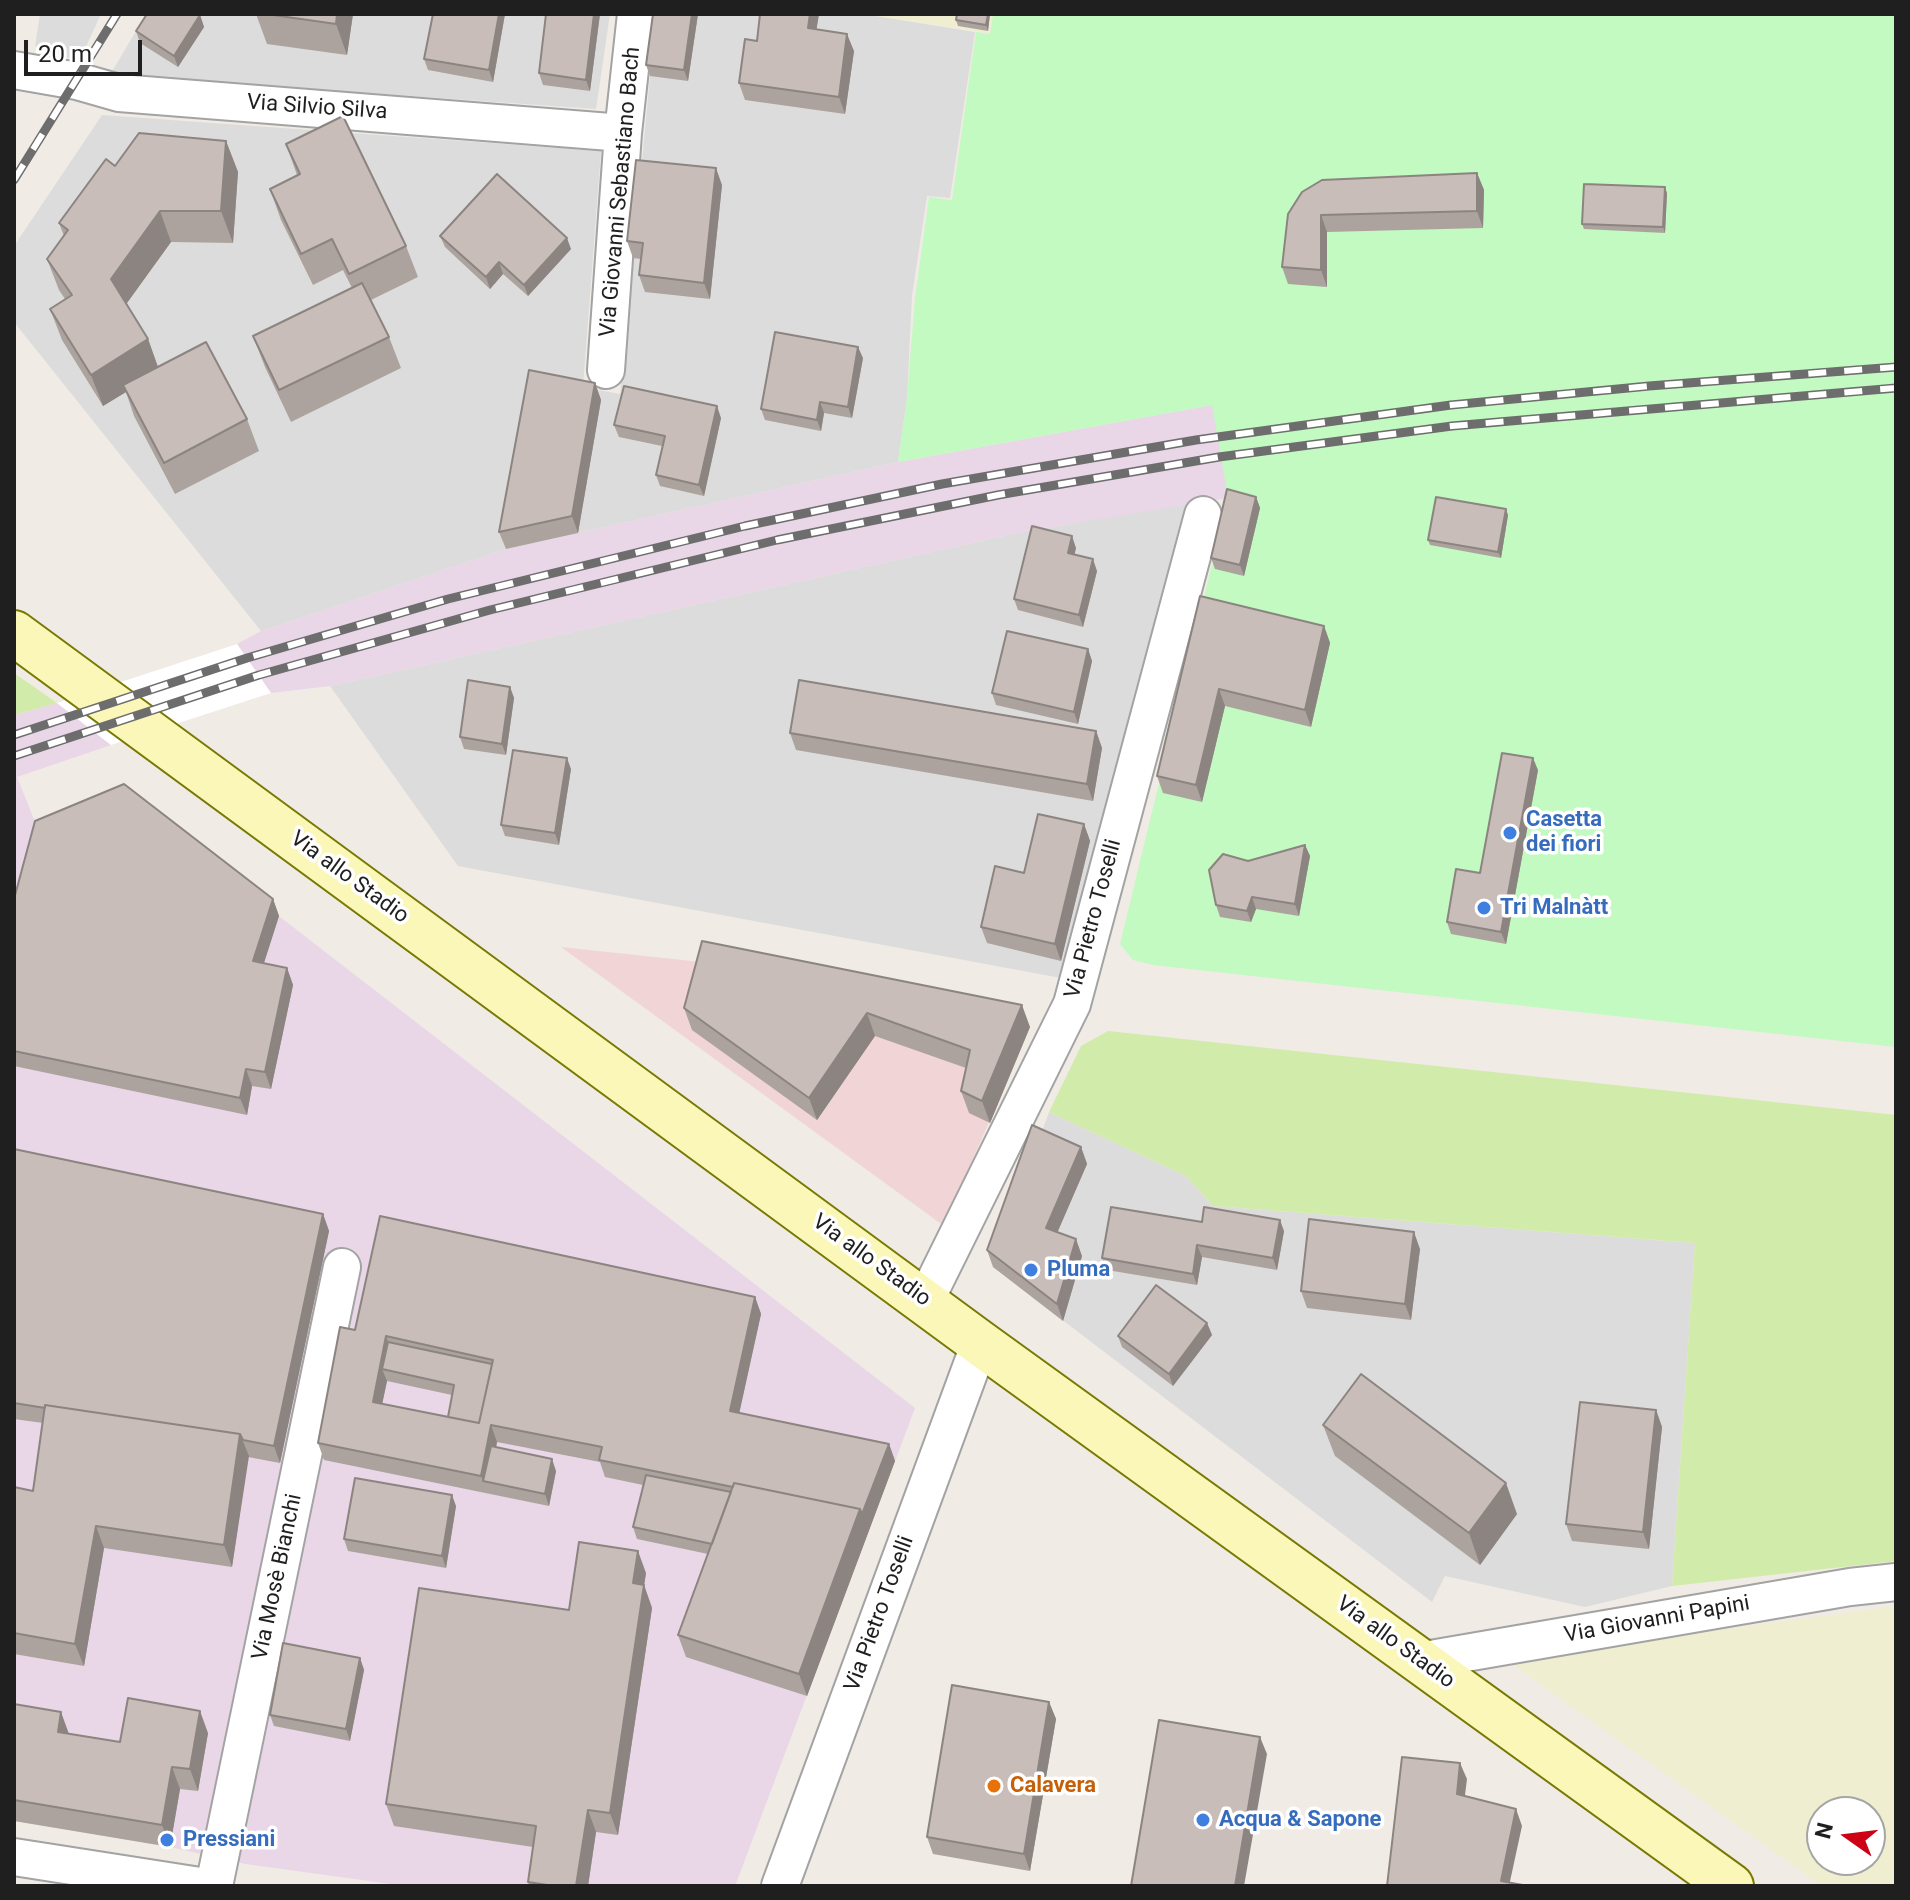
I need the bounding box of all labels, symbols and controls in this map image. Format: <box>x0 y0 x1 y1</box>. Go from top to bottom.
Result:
scale bar <box>28 24 146 74</box>
text: 20 m <box>38 40 92 68</box>
street label: Via Giovanni Sebastiano Bach <box>595 46 647 338</box>
street label: Via Silvio Silva <box>246 90 388 126</box>
place label: Casetta dei fiori <box>1526 807 1602 858</box>
marker: Casetta dei fiori <box>1501 824 1519 842</box>
street label: Via allo Stadio <box>285 826 413 930</box>
street label: Via Pietro Toselli <box>1060 836 1128 1002</box>
place label: Tri Malnàtt <box>1500 895 1608 921</box>
marker: Tri Malnàtt <box>1475 899 1493 917</box>
street label: Via allo Stadio <box>807 1209 935 1313</box>
place label: Pluma <box>1047 1257 1110 1283</box>
marker: Pluma <box>1022 1261 1040 1279</box>
street label: Via Mosè Bianchi <box>248 1492 308 1662</box>
street label: Via Pietro Toselli <box>840 1533 920 1695</box>
street label: Via allo Stadio <box>1331 1591 1459 1695</box>
street label: Via Giovanni Papini <box>1562 1591 1752 1649</box>
place label: Calavera <box>1010 1773 1096 1799</box>
marker: Calavera <box>985 1777 1003 1795</box>
north arrow <box>1806 1796 1886 1876</box>
place label: Acqua & Sapone <box>1219 1807 1381 1833</box>
marker: Acqua & Sapone <box>1194 1811 1212 1829</box>
text: N <box>1810 1820 1838 1841</box>
place label: Pressiani <box>183 1827 275 1853</box>
marker: Pressiani <box>158 1831 176 1849</box>

